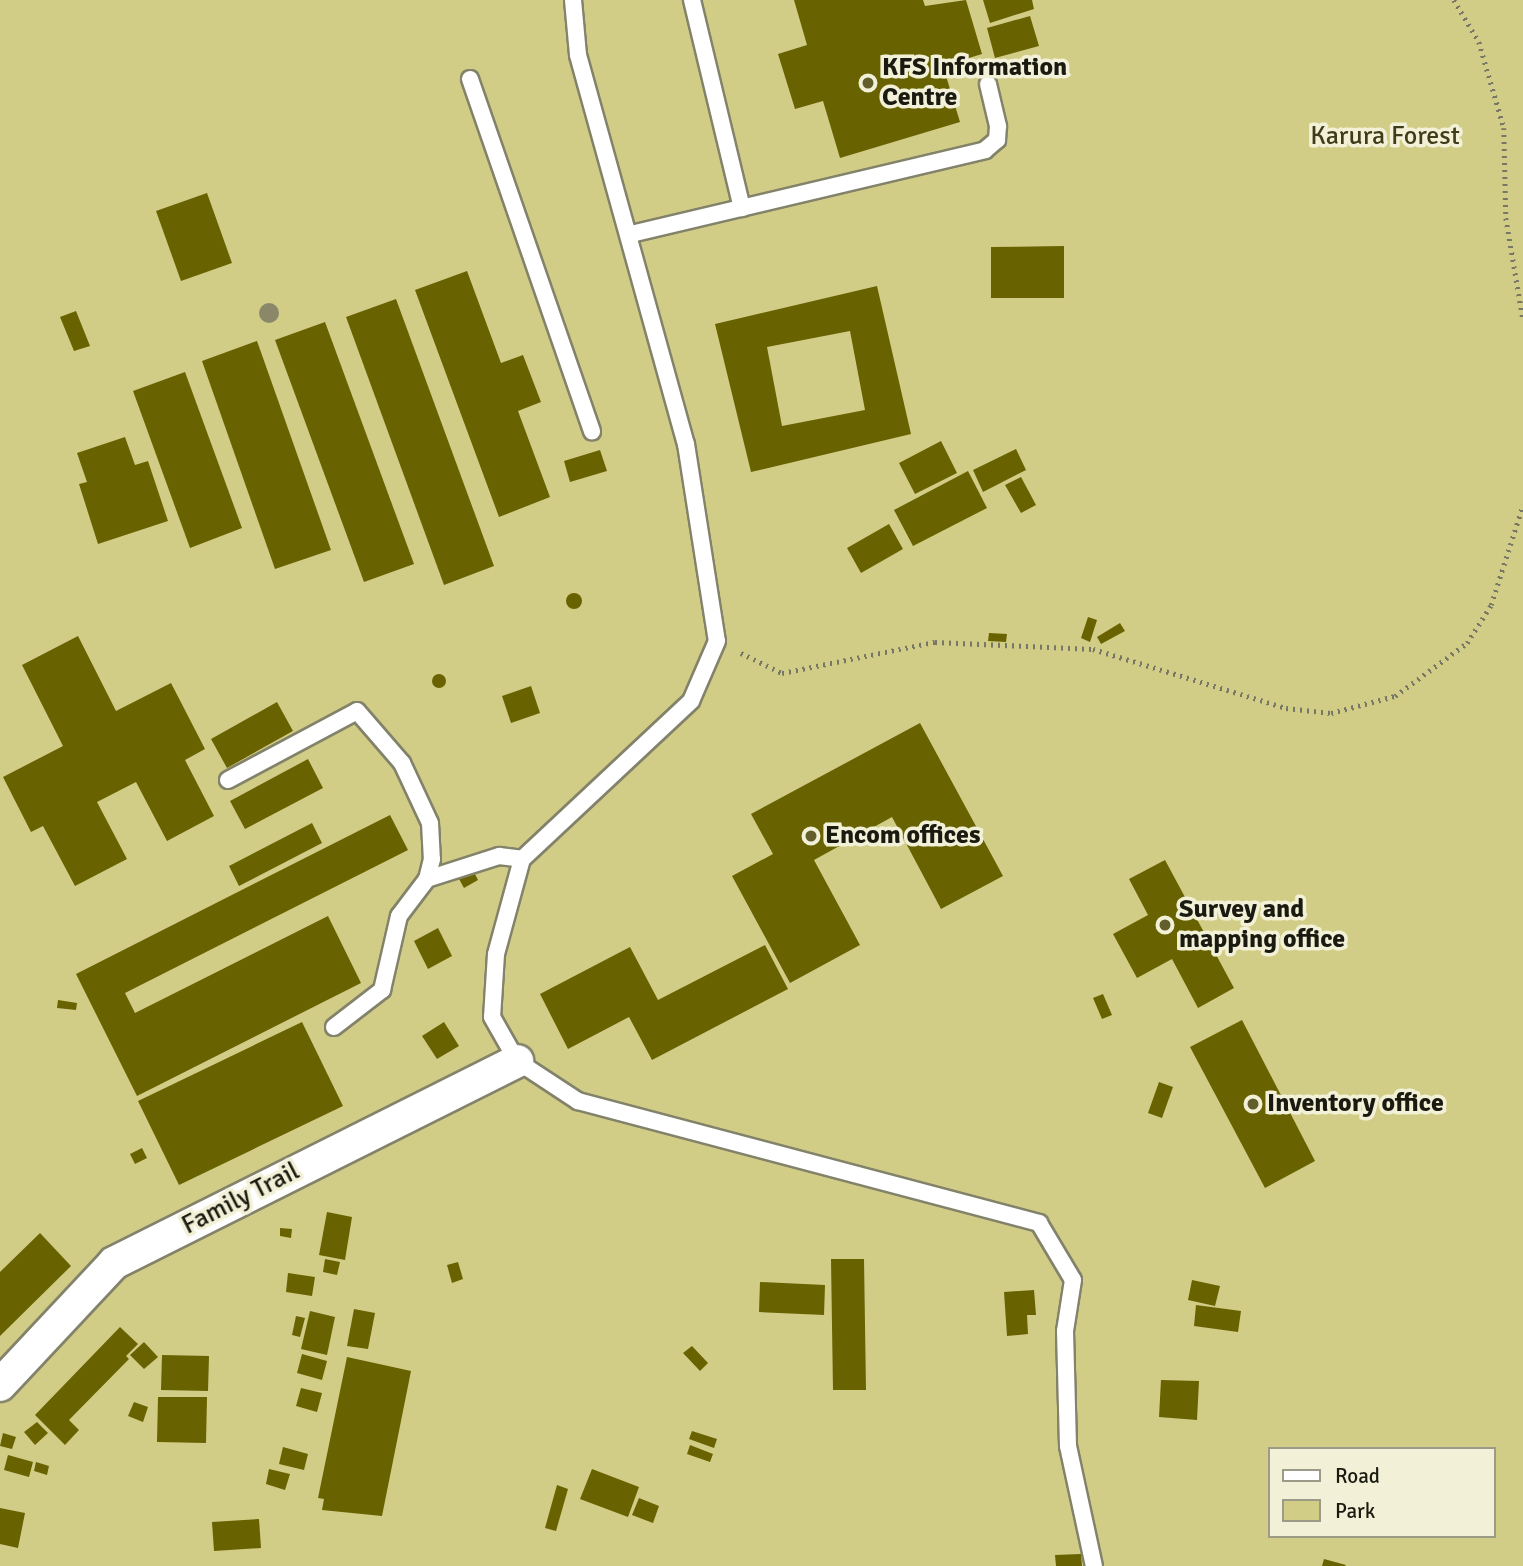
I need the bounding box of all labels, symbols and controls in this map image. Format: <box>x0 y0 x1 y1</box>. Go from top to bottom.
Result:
place label: KFS Information Centre <box>882 52 1067 114</box>
marker: KFS Information Centre <box>860 75 876 91</box>
park label: Karura Forest <box>1310 121 1460 153</box>
place label: Encom offices <box>825 820 980 852</box>
marker: Encom offices <box>803 828 819 844</box>
place label: Survey and mapping office <box>1179 894 1345 956</box>
marker: Survey and mapping office <box>1157 917 1173 933</box>
place label: Inventory office <box>1267 1088 1444 1120</box>
marker: Inventory office <box>1245 1096 1261 1112</box>
street label: Family Trail <box>177 1156 305 1242</box>
legend <box>1268 1447 1495 1538</box>
text: Road <box>1335 1463 1380 1489</box>
text: Park <box>1335 1498 1375 1524</box>

